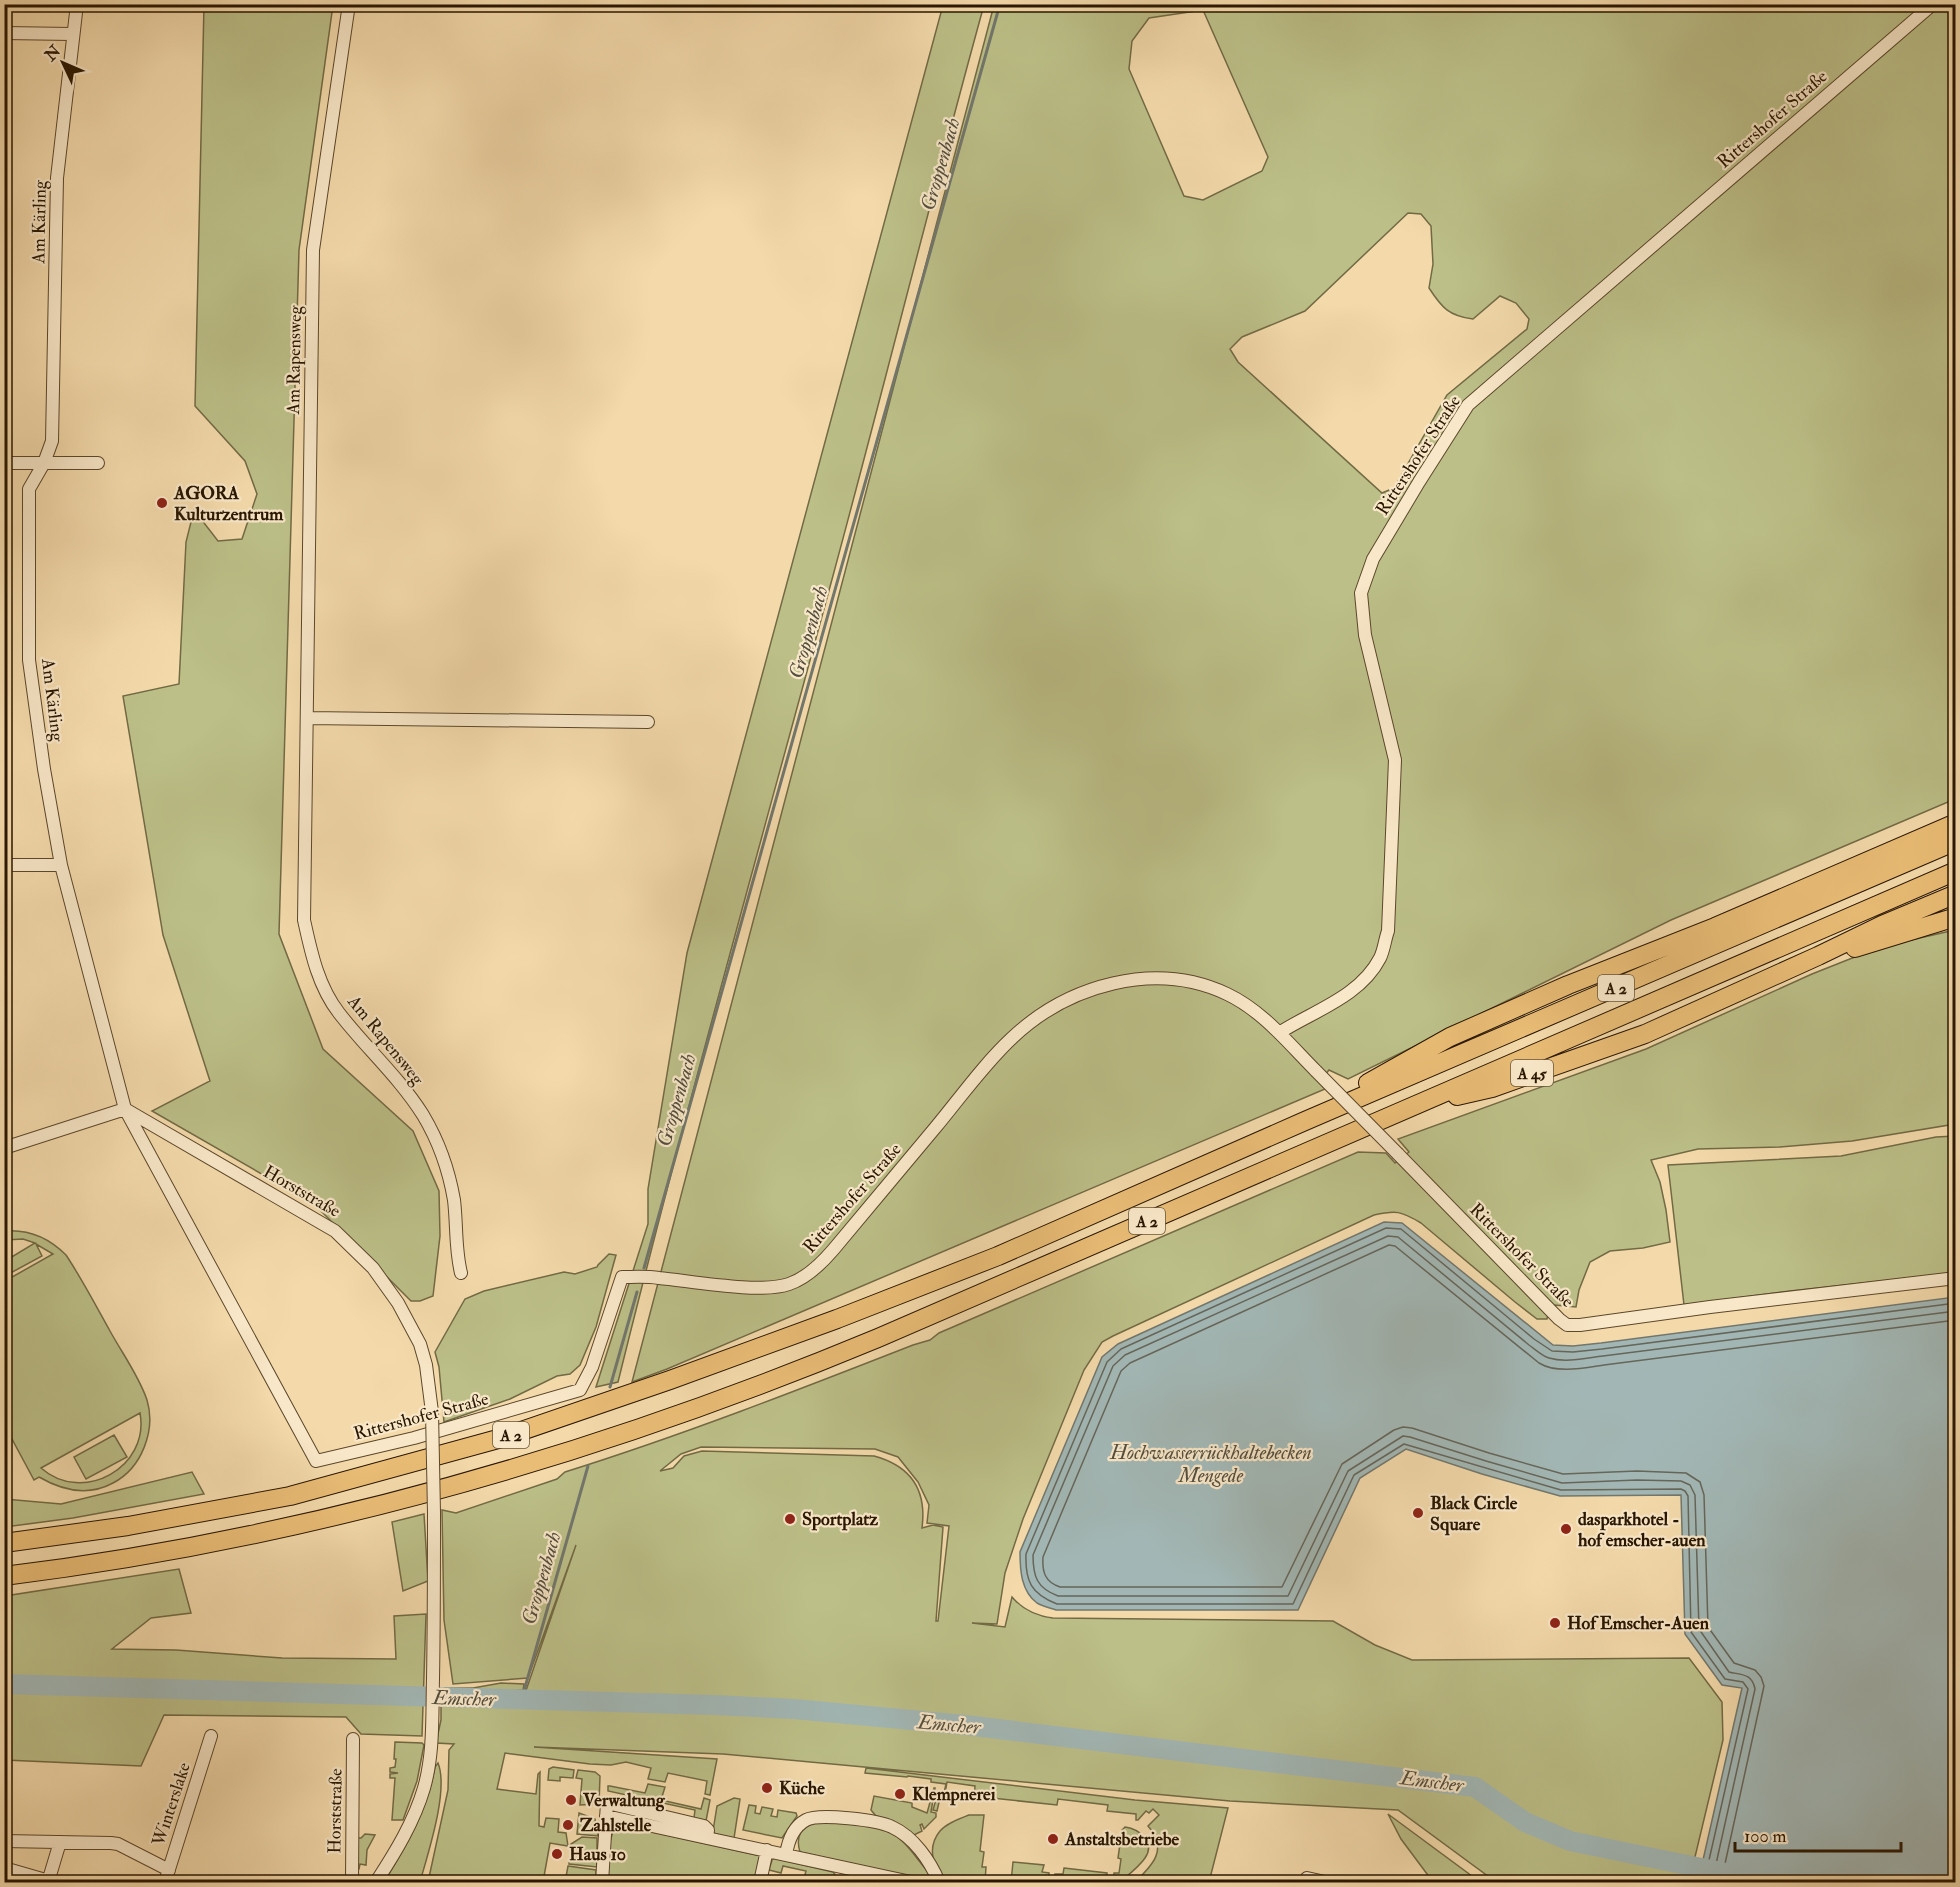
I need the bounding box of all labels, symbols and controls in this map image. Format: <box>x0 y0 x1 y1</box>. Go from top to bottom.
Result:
north arrow <box>33 33 93 93</box>
text: N <box>40 41 66 66</box>
street label: Rittershofer Straße <box>1712 65 1833 174</box>
water label: Groppenbach <box>915 115 966 213</box>
street label: Am Kärling <box>27 179 52 265</box>
street label: Am Rapensweg <box>282 304 307 416</box>
street label: Rittershofer Straße <box>1371 390 1466 520</box>
place label: AGORA Kulturzentrum <box>173 482 284 526</box>
marker: AGORA Kulturzentrum <box>155 496 169 510</box>
water label: Groppenbach <box>783 583 834 681</box>
street label: Am Kärling <box>36 656 69 744</box>
road number: A 2 <box>1598 975 1634 1001</box>
street label: Am Rapensweg <box>342 990 430 1091</box>
water label: Groppenbach <box>651 1051 702 1149</box>
road number: A 45 <box>1511 1060 1553 1086</box>
street label: Rittershofer Straße <box>798 1138 907 1258</box>
street label: Horststraße <box>259 1160 345 1223</box>
street label: Rittershofer Straße <box>1464 1198 1579 1313</box>
road number: A 2 <box>1129 1208 1165 1234</box>
street label: Rittershofer Straße <box>351 1387 492 1446</box>
road number: A 2 <box>493 1422 529 1448</box>
water label: Hochwasserrückhaltebecken Mengede <box>1109 1440 1312 1488</box>
place label: Black Circle Square <box>1430 1492 1518 1536</box>
marker: Black Circle Square <box>1411 1506 1425 1520</box>
place label: Sportplatz <box>802 1508 878 1531</box>
place label: dasparkhotel - hof emscher-auen <box>1578 1508 1706 1552</box>
marker: Sportplatz <box>783 1512 797 1526</box>
marker: dasparkhotel - hof emscher-auen <box>1559 1522 1573 1536</box>
water label: Groppenbach <box>516 1529 567 1627</box>
place label: Hof Emscher-Auen <box>1567 1612 1710 1635</box>
marker: Hof Emscher-Auen <box>1548 1616 1562 1630</box>
water label: Emscher <box>430 1685 498 1712</box>
water label: Emscher <box>914 1709 983 1740</box>
street label: Winterslake <box>147 1759 196 1850</box>
water label: Emscher <box>1397 1765 1466 1798</box>
street label: Horststraße <box>323 1768 348 1854</box>
place label: Küche <box>779 1777 825 1800</box>
marker: Küche <box>760 1781 774 1795</box>
place label: Klempnerei <box>912 1783 996 1806</box>
marker: Klempnerei <box>893 1787 907 1801</box>
place label: Verwaltung <box>582 1789 666 1812</box>
marker: Verwaltung <box>564 1793 578 1807</box>
place label: Zahlstelle <box>580 1814 652 1837</box>
scale bar <box>1735 1815 1902 1853</box>
marker: Zahlstelle <box>561 1818 575 1832</box>
text: 100 m <box>1744 1825 1787 1848</box>
place label: Anstaltsbetriebe <box>1064 1828 1180 1851</box>
marker: Anstaltsbetriebe <box>1046 1832 1060 1846</box>
place label: Haus 10 <box>569 1843 626 1866</box>
marker: Haus 10 <box>550 1847 564 1861</box>

